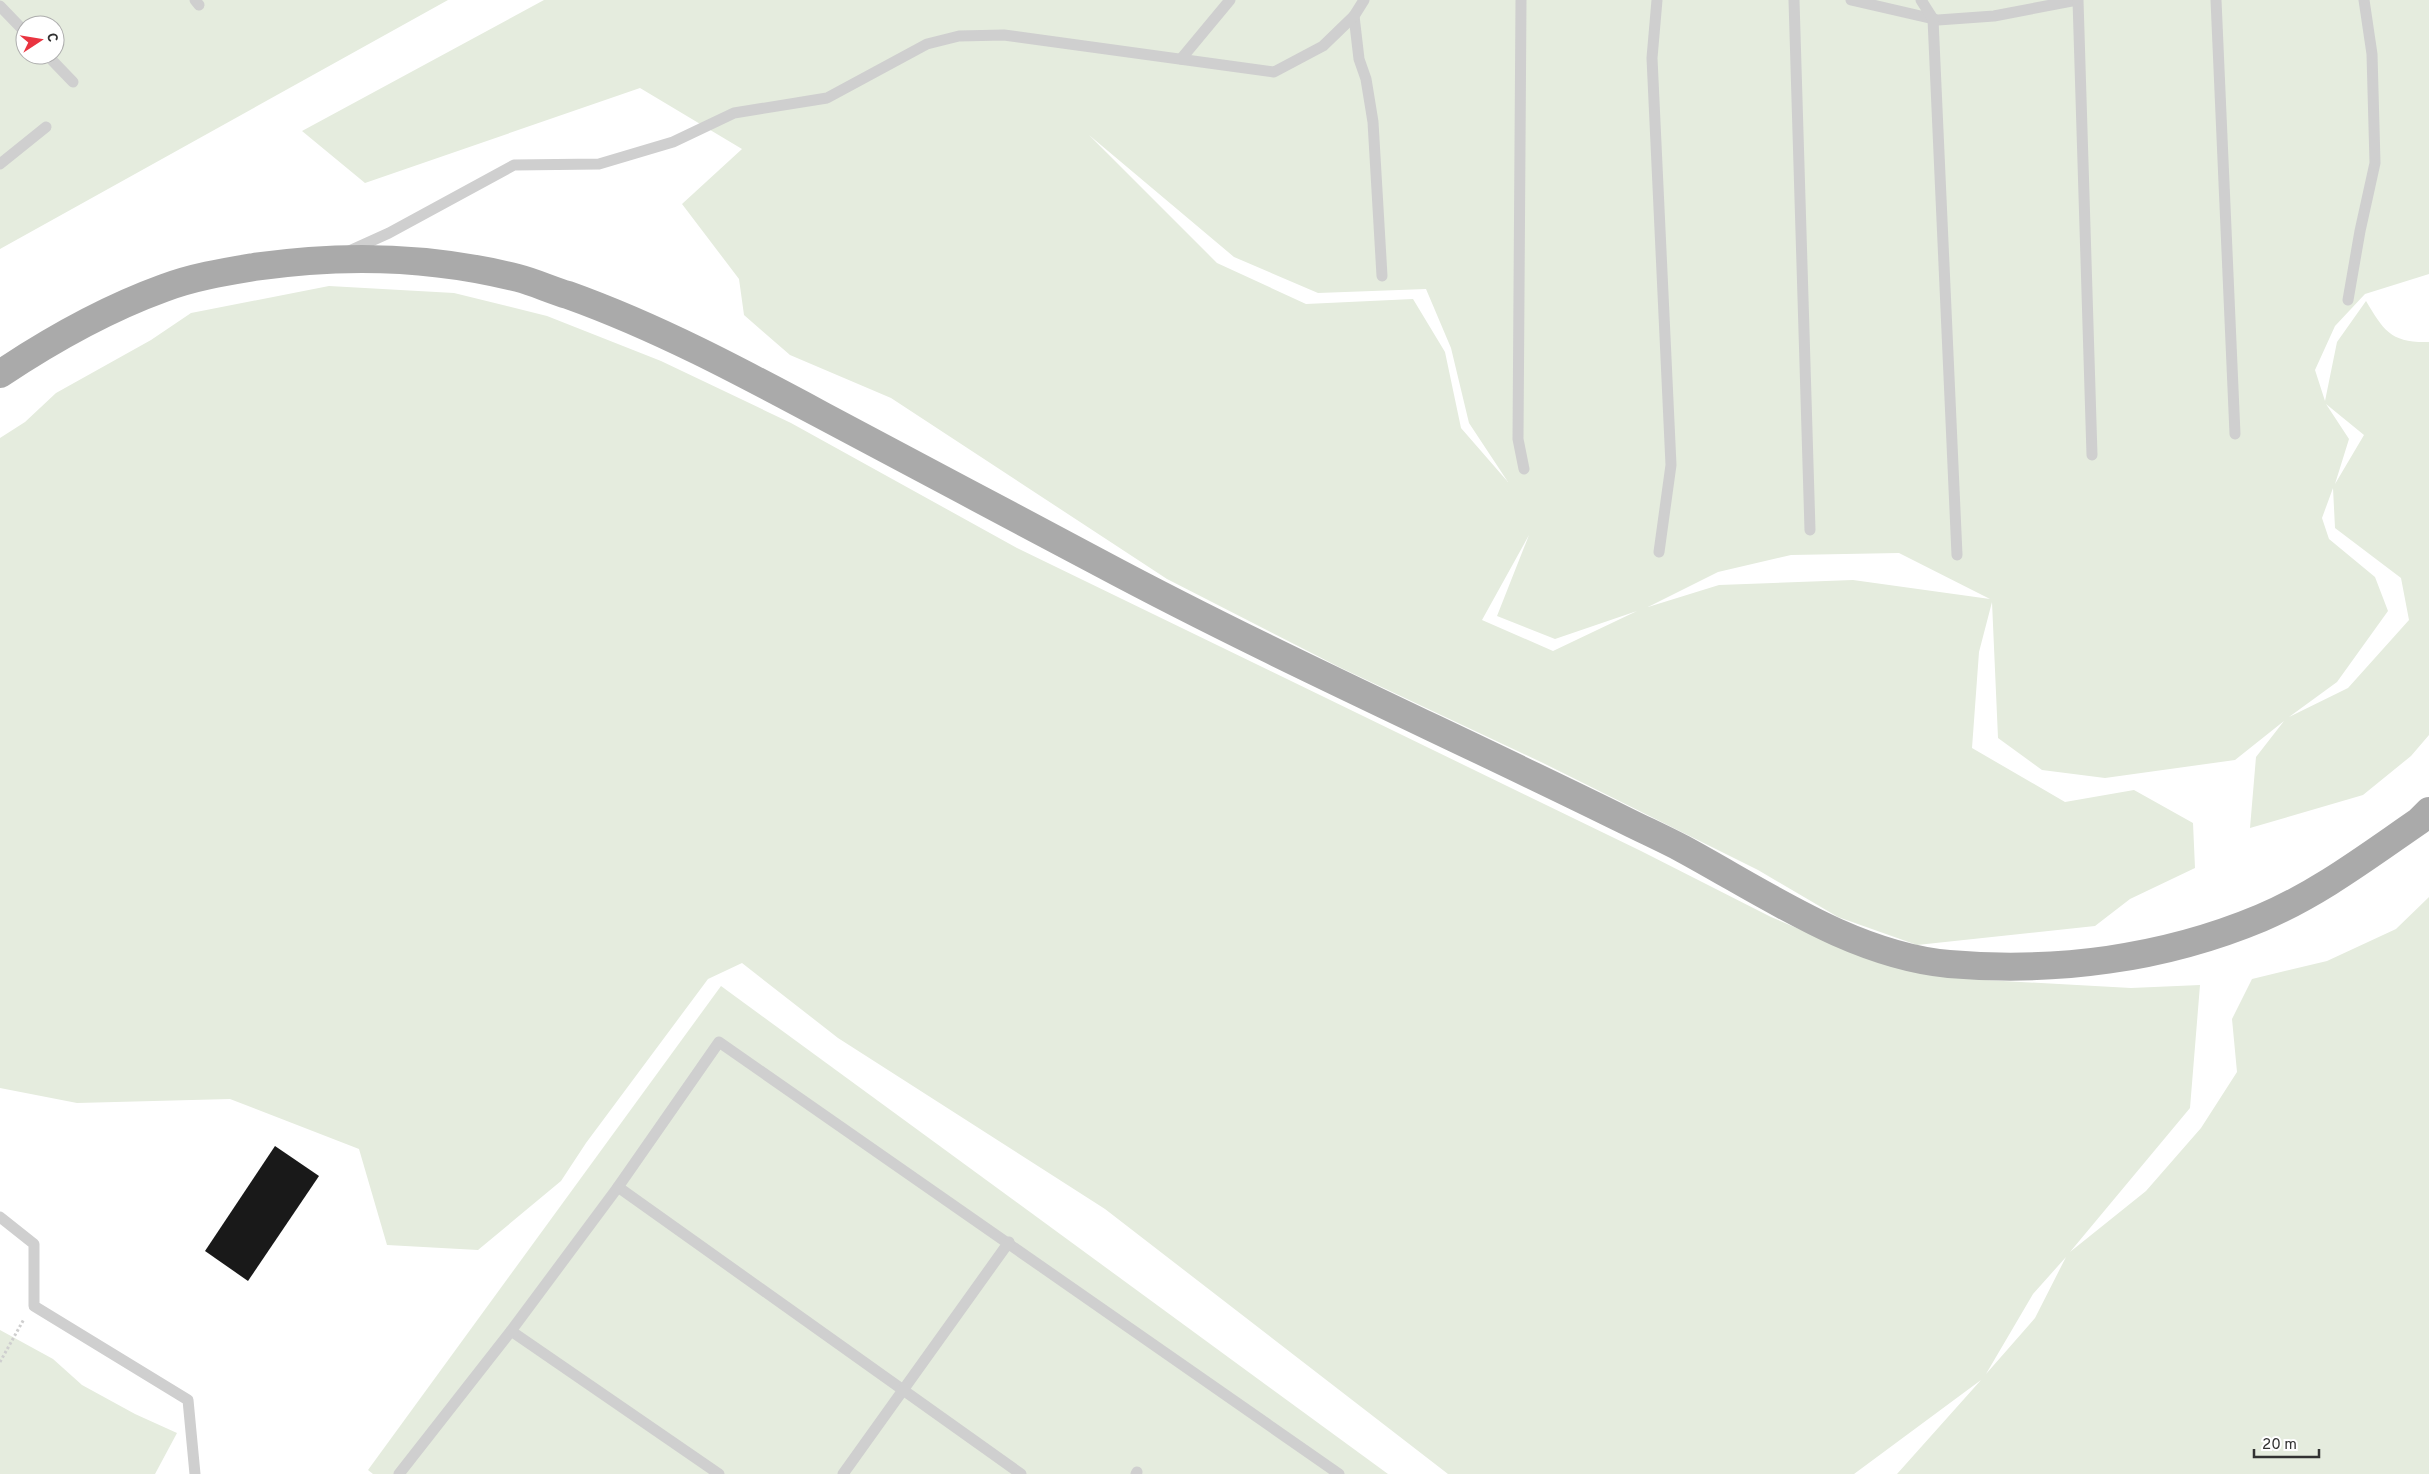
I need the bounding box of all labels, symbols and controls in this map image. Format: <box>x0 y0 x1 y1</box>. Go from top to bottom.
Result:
north arrow <box>15 15 65 65</box>
text: С <box>42 31 61 44</box>
scale bar <box>2254 1426 2319 1458</box>
text: 20 m <box>2262 1436 2297 1455</box>

